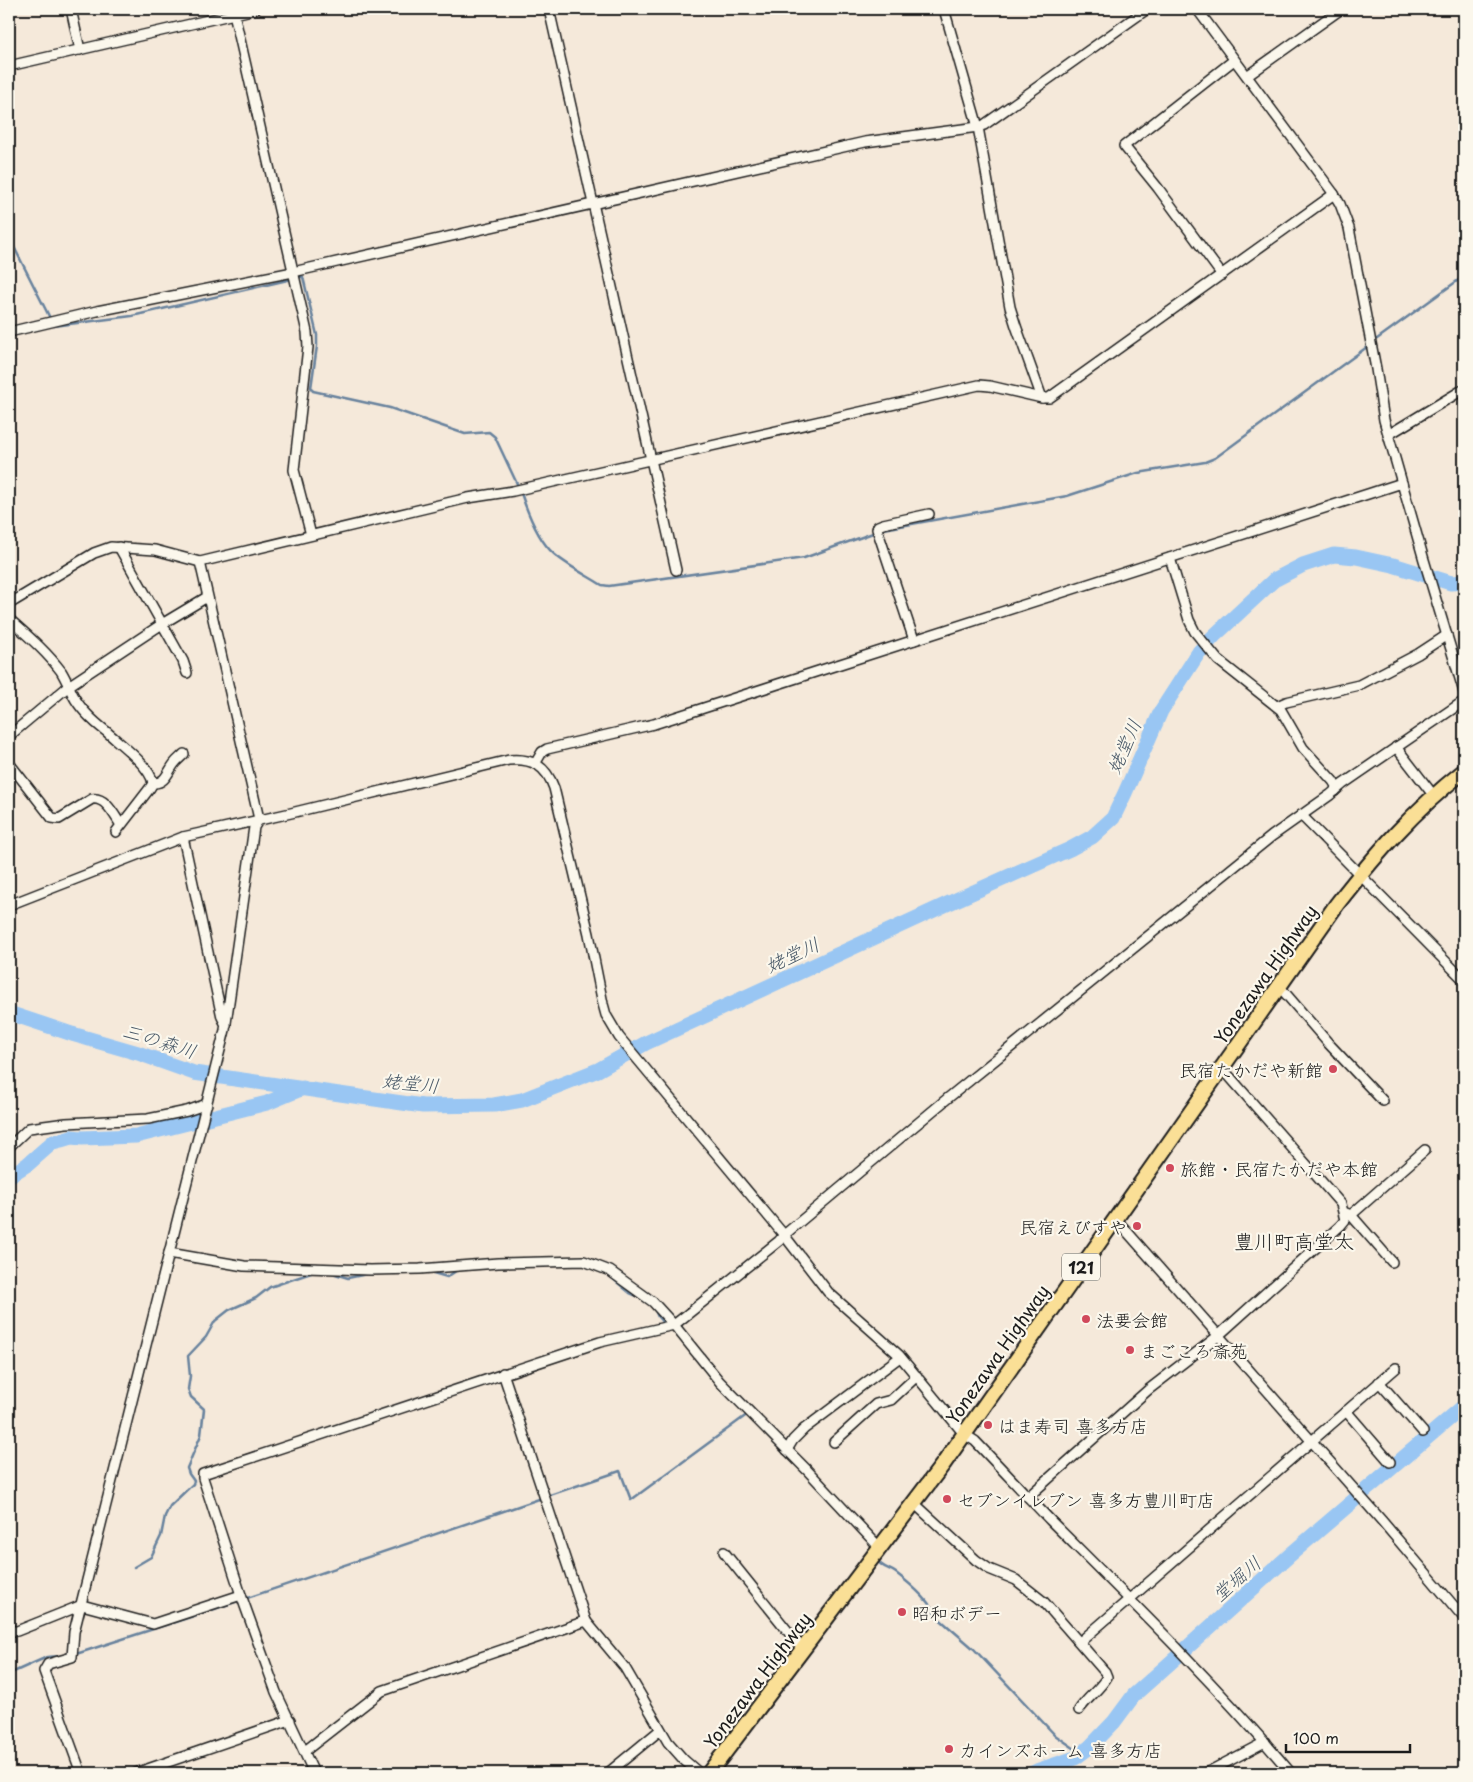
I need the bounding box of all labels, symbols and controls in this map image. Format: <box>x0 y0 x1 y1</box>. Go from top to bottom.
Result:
water label: 姥堂川 <box>1099 714 1147 778</box>
street label: Yonezawa Highway <box>1207 899 1323 1049</box>
water label: 姥堂川 <box>760 929 824 979</box>
water label: 三の森川 <box>120 1015 200 1065</box>
place label: 民宿たかだや新館 <box>1179 1056 1323 1083</box>
marker: 民宿たかだや新館 <box>1327 1063 1339 1075</box>
water label: 姥堂川 <box>381 1065 441 1099</box>
place label: 旅館・民宿たかだや本館 <box>1180 1155 1378 1182</box>
marker: 旅館・民宿たかだや本館 <box>1164 1162 1176 1174</box>
place label: 民宿えびすや <box>1019 1213 1127 1240</box>
marker: 民宿えびすや <box>1131 1220 1143 1232</box>
district label: 豊川町高堂太 <box>1234 1226 1354 1256</box>
road number: 121 <box>1062 1254 1100 1280</box>
street label: Yonezawa Highway <box>939 1279 1055 1429</box>
place label: 法要会館 <box>1096 1306 1168 1333</box>
marker: 法要会館 <box>1080 1313 1092 1325</box>
place label: まごころ斎苑 <box>1140 1337 1248 1364</box>
marker: まごころ斎苑 <box>1124 1344 1136 1356</box>
place label: はま寿司 喜多方店 <box>998 1412 1148 1439</box>
marker: はま寿司 喜多方店 <box>982 1419 994 1431</box>
place label: セブンイレブン 喜多方豊川町店 <box>957 1486 1215 1513</box>
marker: セブンイレブン 喜多方豊川町店 <box>941 1493 953 1505</box>
water label: 堂堀川 <box>1205 1549 1267 1607</box>
place label: 昭和ボデー <box>912 1599 1002 1626</box>
street label: Yonezawa Highway <box>697 1606 817 1754</box>
marker: 昭和ボデー <box>896 1606 908 1618</box>
scale bar <box>1286 1722 1409 1754</box>
text: 100 m <box>1293 1726 1339 1749</box>
place label: カインズホーム 喜多方店 <box>959 1736 1162 1763</box>
marker: カインズホーム 喜多方店 <box>943 1743 955 1755</box>

